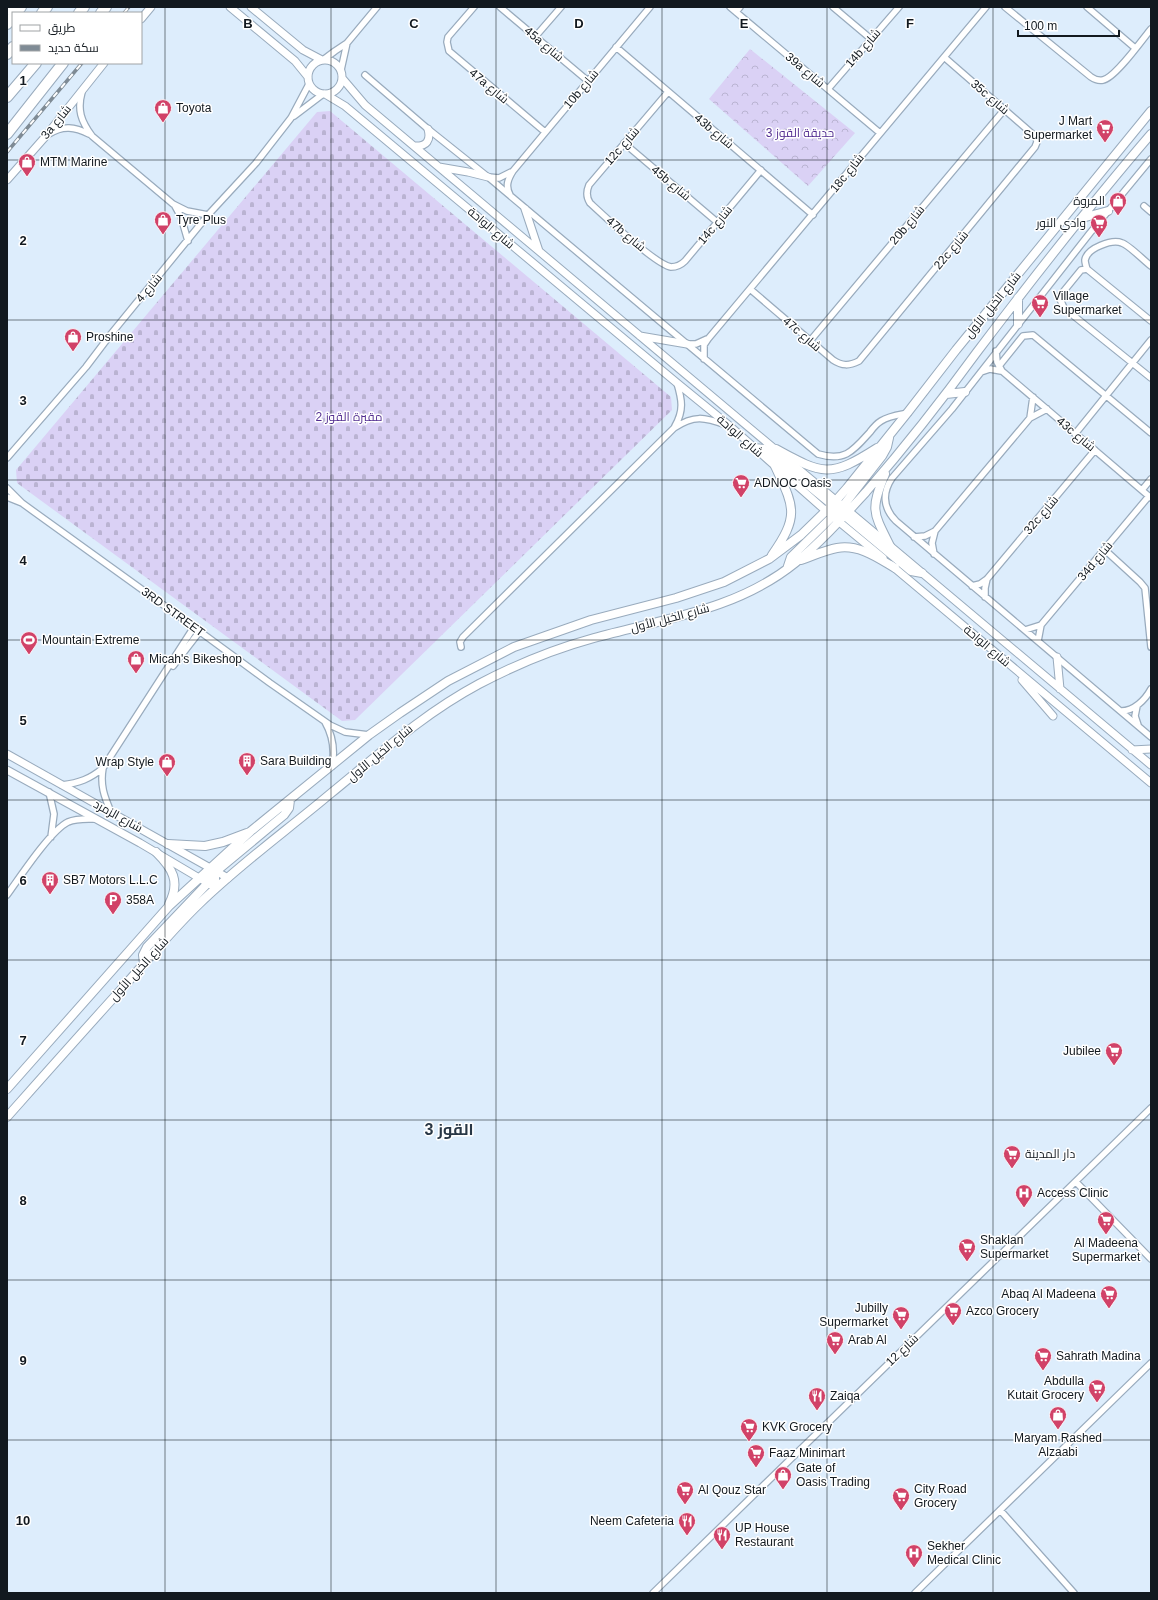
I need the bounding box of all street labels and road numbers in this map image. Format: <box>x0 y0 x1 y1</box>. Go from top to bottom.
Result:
street label: 45a شارع <box>521 24 566 65</box>
street label: 14b شارع <box>842 26 884 71</box>
street label: 39a شارع <box>782 50 827 91</box>
street label: 47a شارع <box>466 66 511 107</box>
street label: 10b شارع <box>561 67 602 112</box>
street label: 35c شارع <box>967 77 1012 118</box>
street label: 3a شارع <box>38 102 75 143</box>
street label: 43b شارع <box>691 111 736 152</box>
street label: 12c شارع <box>602 124 643 169</box>
street label: 18c شارع <box>827 151 868 196</box>
street label: 45b شارع <box>648 163 693 204</box>
street label: 14c شارع <box>695 203 736 248</box>
street label: 20b شارع <box>887 203 928 248</box>
street label: شارع الواحة <box>464 204 517 252</box>
street label: 47b شارع <box>603 214 648 255</box>
street label: 22c شارع <box>931 228 972 273</box>
street label: شارع الخيل الأول <box>962 269 1025 342</box>
street label: شارع 4 <box>133 271 166 306</box>
street label: 47c شارع <box>779 314 824 355</box>
street label: شارع الواحة <box>713 412 766 461</box>
street label: 43c شارع <box>1053 414 1098 455</box>
street label: 32c شارع <box>1021 493 1062 538</box>
street label: 34d شارع <box>1075 539 1116 584</box>
street label: 3RD STREET <box>139 584 208 640</box>
street label: شارع الخيل الأول <box>629 601 711 636</box>
street label: شارع الواحة <box>960 622 1013 670</box>
street label: شارع الخيل الأول <box>344 722 416 785</box>
street label: شارع الزمرد <box>91 797 145 836</box>
street label: شارع الخيل الأول <box>107 934 172 1004</box>
street label: شارع 12 <box>883 1331 922 1370</box>

